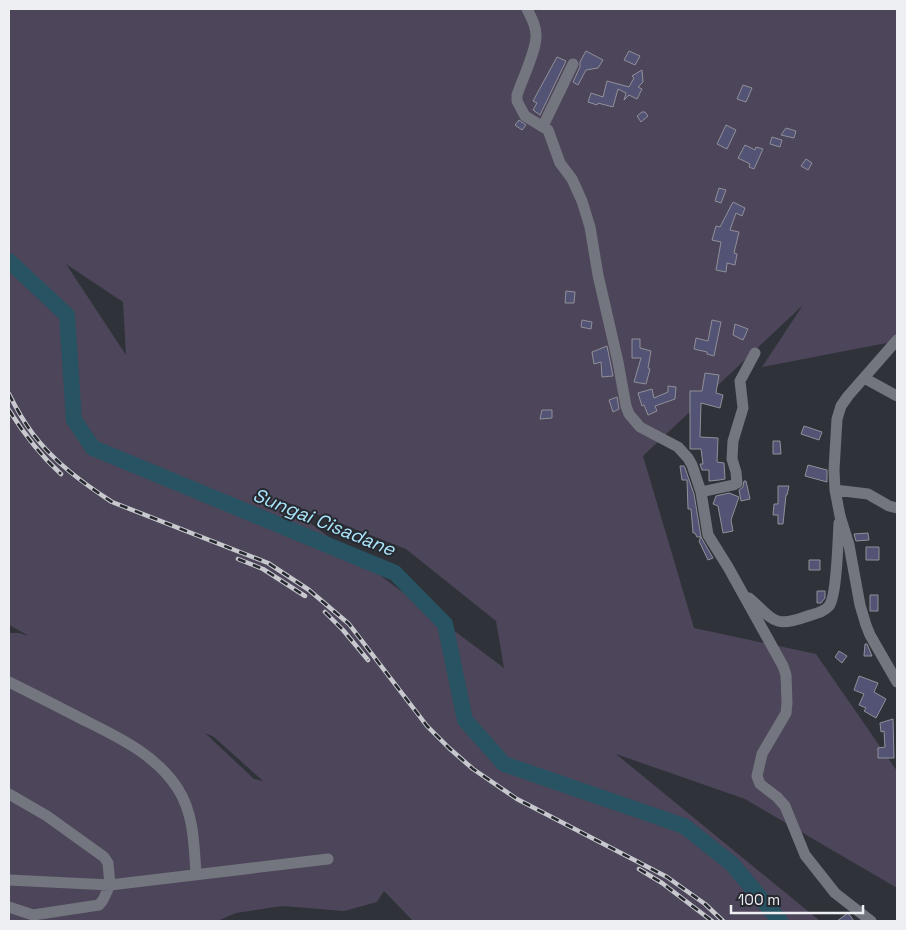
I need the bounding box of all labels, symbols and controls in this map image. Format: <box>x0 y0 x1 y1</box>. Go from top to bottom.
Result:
water label: Sungai Cisadane <box>249 482 399 562</box>
scale bar <box>731 882 864 914</box>
text: 100 m <box>738 890 780 909</box>

